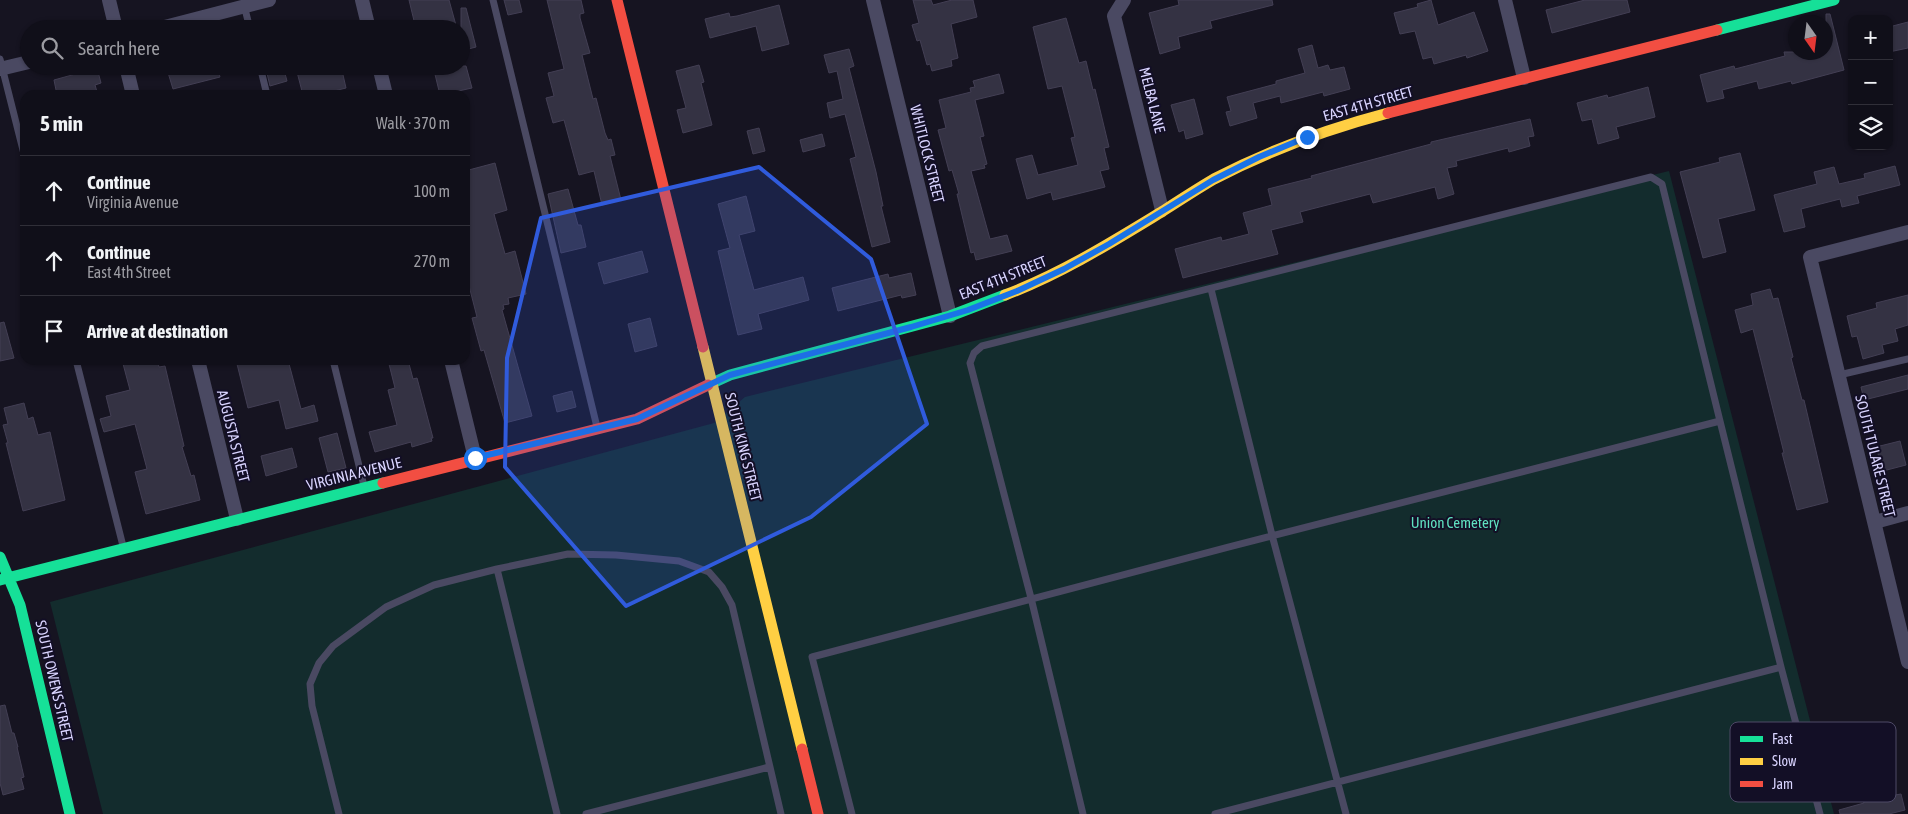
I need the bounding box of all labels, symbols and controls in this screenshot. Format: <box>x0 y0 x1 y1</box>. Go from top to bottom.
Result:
north arrow <box>1788 15 1833 60</box>
map controls <box>1848 15 1893 150</box>
button: + <box>1848 15 1893 60</box>
search box <box>20 20 470 75</box>
icon: search <box>38 34 66 62</box>
text: Search here <box>78 37 160 59</box>
button: − <box>1848 60 1893 105</box>
street label: MELBA LANE <box>1136 65 1169 135</box>
street label: EAST 4TH STREET <box>1321 82 1415 124</box>
street label: WHITLOCK STREET <box>907 103 948 205</box>
button: layers <box>1848 105 1893 150</box>
text: 5 min <box>40 111 83 135</box>
text: Walk · 370 m <box>376 114 450 132</box>
route end <box>1296 126 1319 149</box>
text: Continue <box>87 171 151 193</box>
icon: ahead <box>40 177 68 205</box>
text: 100 m <box>414 182 450 200</box>
text: Virginia Avenue <box>87 193 179 211</box>
text: Continue <box>87 241 151 263</box>
icon: ahead <box>40 247 68 275</box>
text: 270 m <box>414 252 450 270</box>
street label: EAST 4TH STREET <box>957 252 1049 303</box>
text: East 4th Street <box>87 263 171 281</box>
icon: arrive <box>40 317 68 345</box>
text: Arrive at destination <box>87 320 228 342</box>
street label: AUGUSTA STREET <box>214 388 253 484</box>
street label: SOUTH KING STREET <box>722 391 765 503</box>
street label: SOUTH TULARE STREET <box>1852 393 1899 519</box>
route start <box>464 447 487 470</box>
street label: VIRGINIA AVENUE <box>305 453 404 494</box>
park label: Union Cemetery <box>1411 514 1499 531</box>
street label: SOUTH OWENS STREET <box>32 619 77 744</box>
legend <box>1730 722 1896 802</box>
text: Fast <box>1772 731 1793 747</box>
text: Slow <box>1772 753 1797 769</box>
text: Jam <box>1772 776 1793 792</box>

